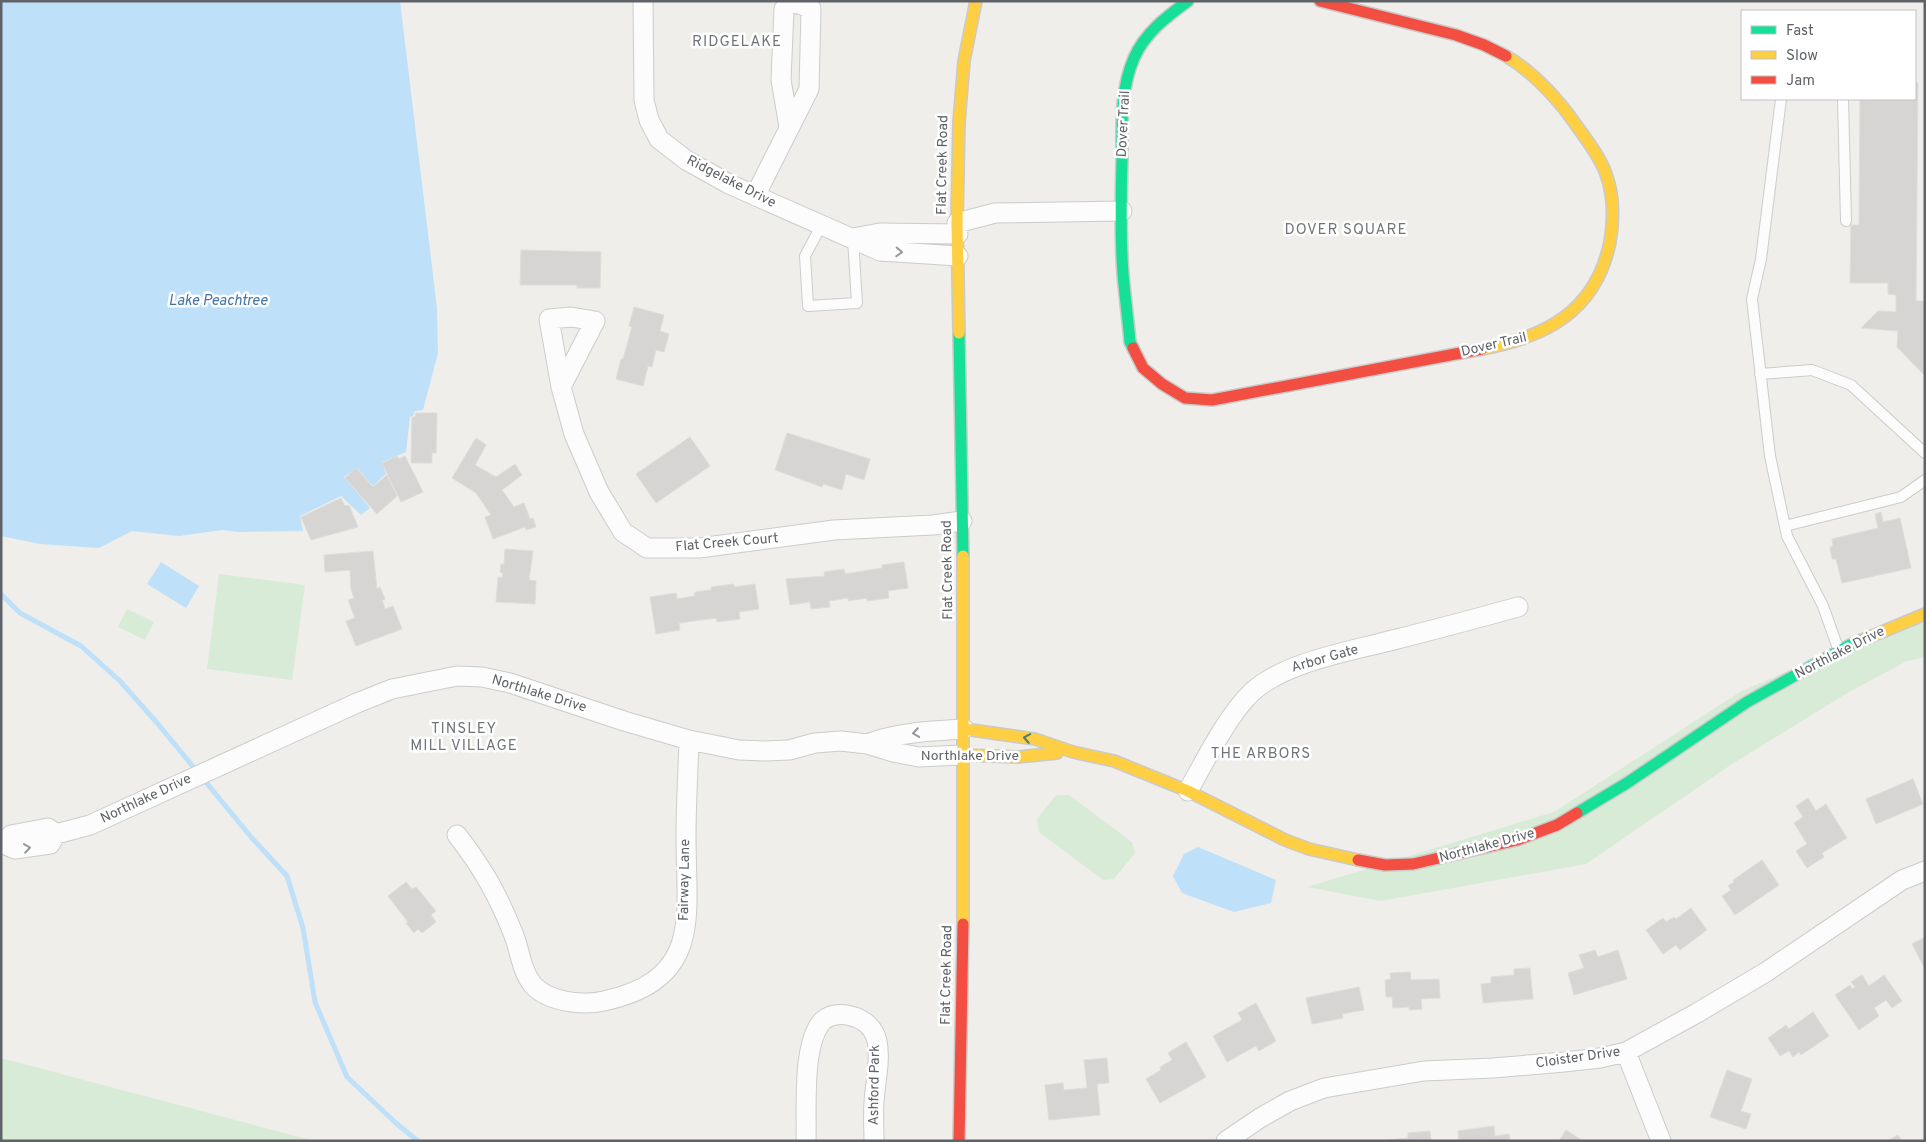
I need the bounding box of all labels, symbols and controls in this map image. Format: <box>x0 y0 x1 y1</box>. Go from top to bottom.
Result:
legend <box>1741 10 1916 100</box>
text: Fast <box>1786 22 1814 41</box>
district label: RIDGELAKE <box>692 33 782 52</box>
text: Slow <box>1786 47 1818 66</box>
text: Jam <box>1786 72 1815 91</box>
street label: Dover Trail <box>1114 90 1134 158</box>
street label: Flat Creek Road <box>934 115 952 215</box>
street label: Ridgelake Drive <box>683 152 779 212</box>
district label: DOVER SQUARE <box>1285 221 1407 240</box>
one-way arrow <box>895 247 903 258</box>
water label: Lake Peachtree <box>169 292 268 311</box>
street label: Dover Trail <box>1460 329 1528 361</box>
street label: Flat Creek Road <box>939 520 957 620</box>
street label: Flat Creek Court <box>675 530 779 556</box>
street label: Northlake Drive <box>1792 623 1888 683</box>
street label: Arbor Gate <box>1290 641 1360 677</box>
street label: Northlake Drive <box>490 672 588 716</box>
district label: TINSLEY MILL VILLAGE <box>410 720 518 756</box>
one-way arrow <box>911 727 919 738</box>
one-way arrow <box>1022 733 1031 743</box>
district label: THE ARBORS <box>1211 745 1311 764</box>
street label: Northlake Drive <box>921 748 1019 765</box>
street label: Northlake Drive <box>98 771 194 827</box>
street label: Northlake Drive <box>1437 825 1537 867</box>
street label: Fairway Lane <box>676 839 694 921</box>
one-way arrow <box>22 843 31 853</box>
street label: Flat Creek Road <box>938 925 956 1025</box>
street label: Ashford Park <box>866 1044 884 1126</box>
street label: Cloister Drive <box>1535 1044 1621 1072</box>

